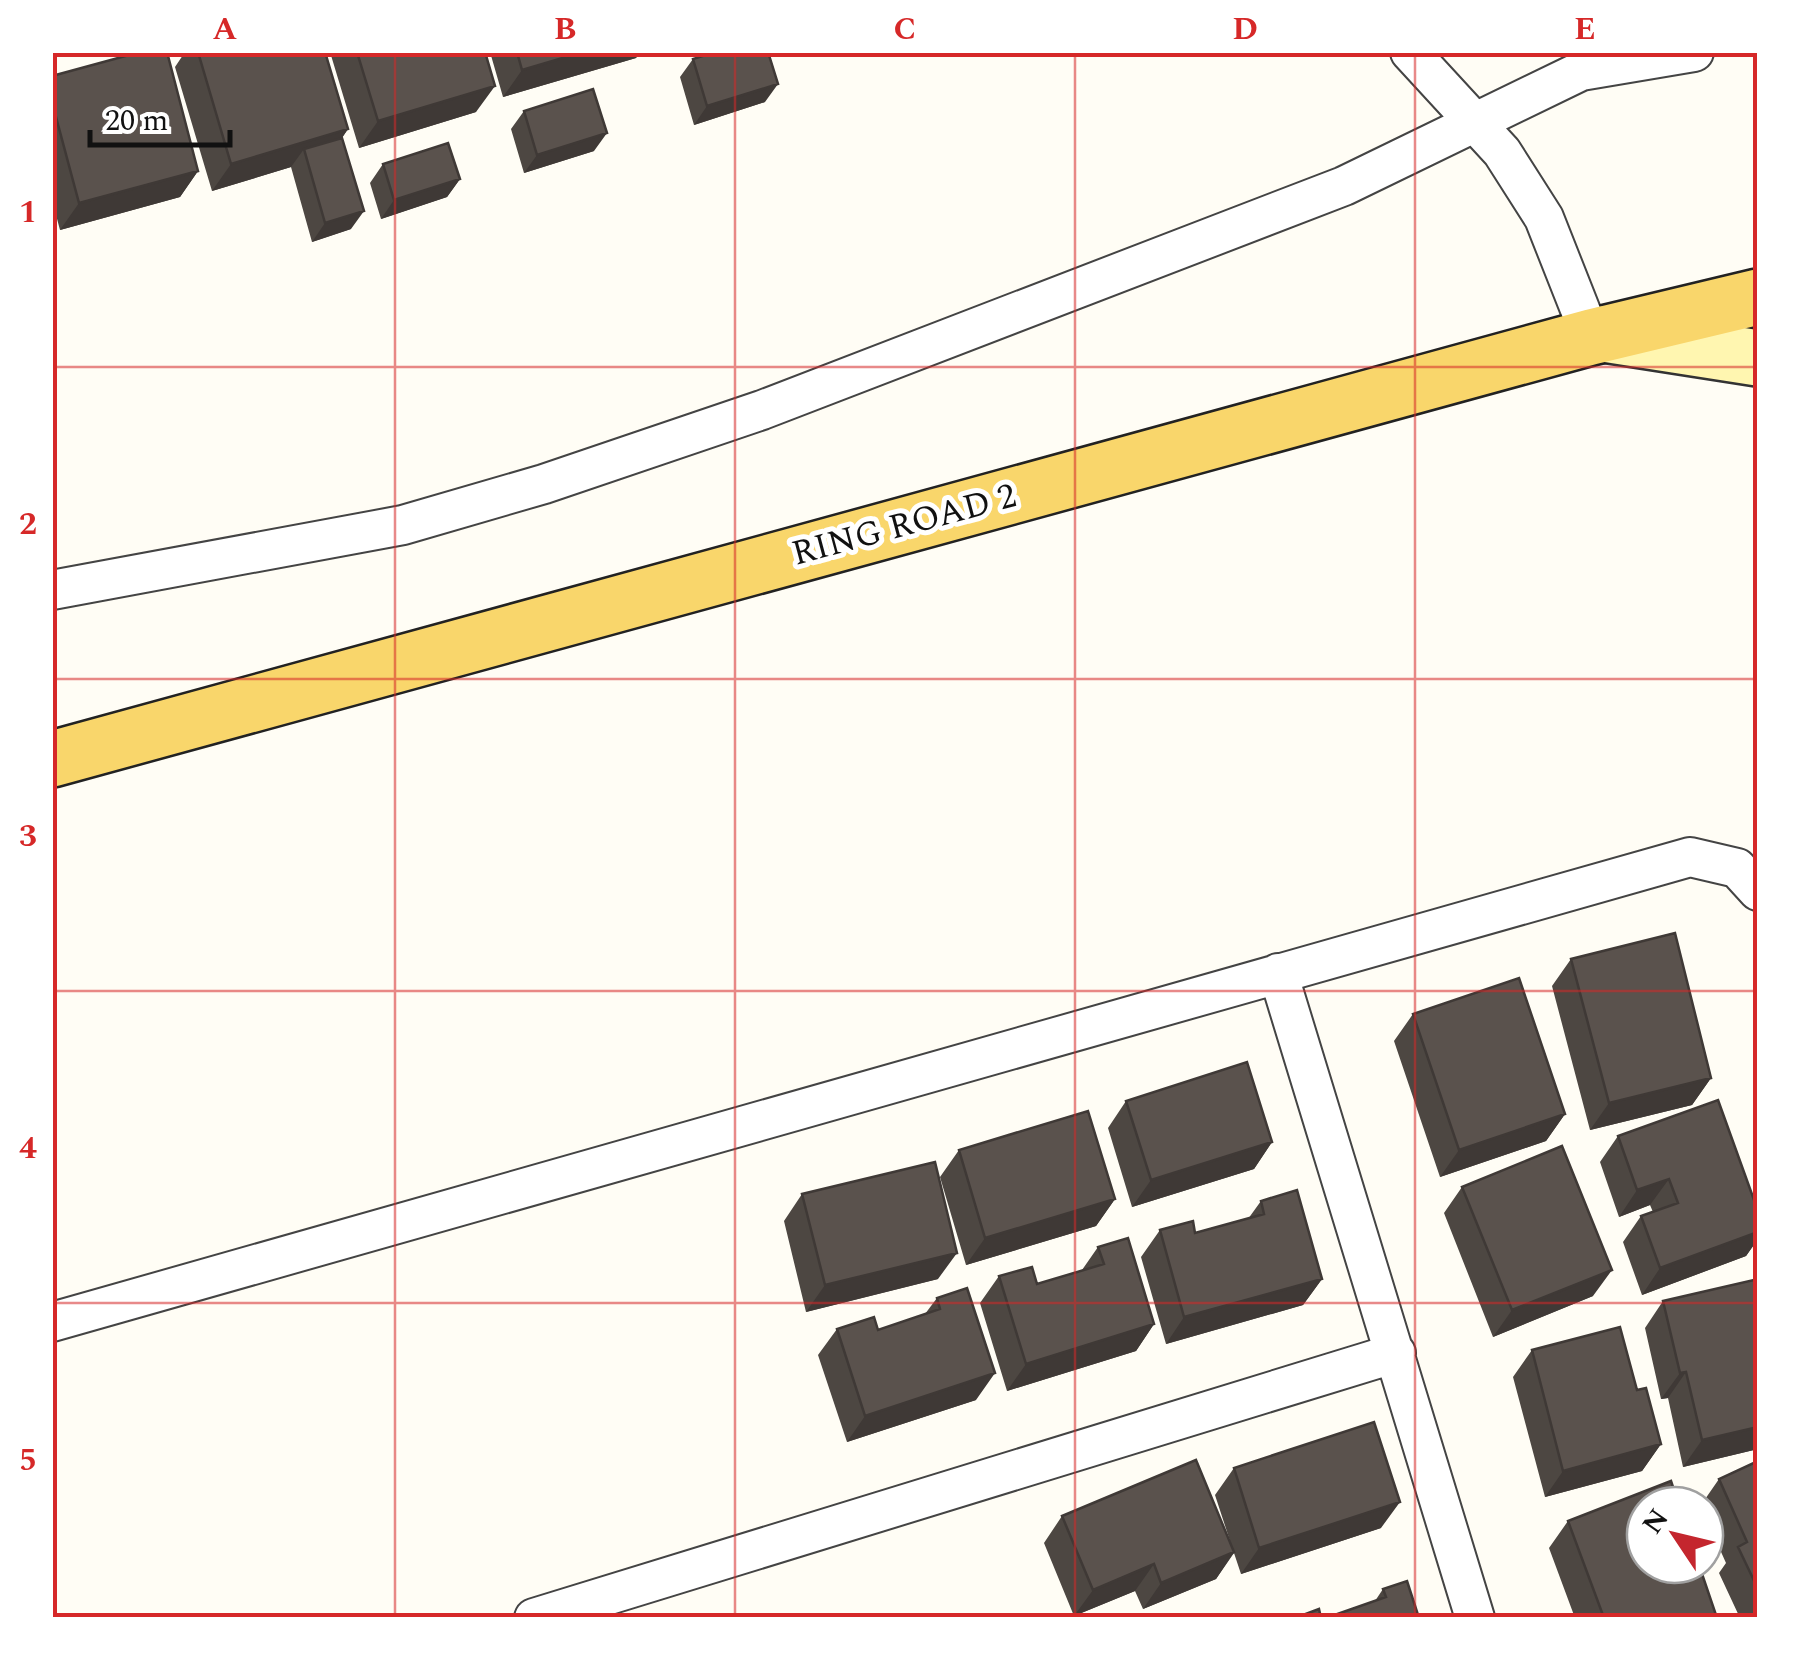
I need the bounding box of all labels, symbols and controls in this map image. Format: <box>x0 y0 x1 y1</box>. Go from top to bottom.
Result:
text: A <box>213 5 238 54</box>
text: B <box>554 5 576 54</box>
text: C <box>894 5 916 54</box>
text: D <box>1232 5 1258 54</box>
text: E <box>1574 5 1596 54</box>
scale bar <box>90 85 230 147</box>
text: 20 m <box>105 98 168 144</box>
text: 1 <box>19 188 37 237</box>
street label: RING ROAD 2 <box>786 470 1022 580</box>
text: 2 <box>19 500 37 549</box>
text: 3 <box>19 812 37 861</box>
text: 4 <box>19 1124 37 1173</box>
text: 5 <box>19 1436 37 1485</box>
north arrow <box>1625 1485 1725 1585</box>
text: N <box>1632 1500 1680 1543</box>

